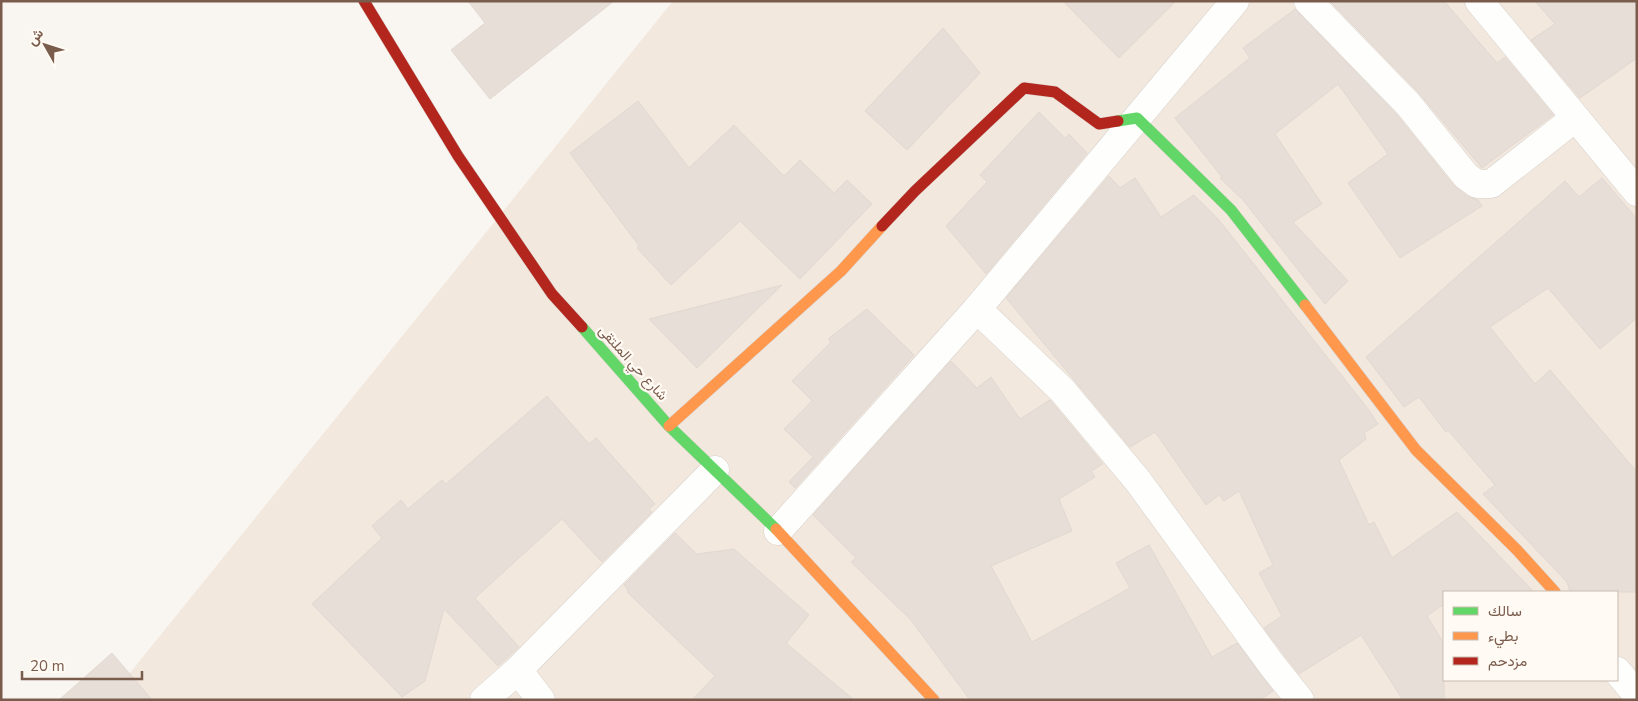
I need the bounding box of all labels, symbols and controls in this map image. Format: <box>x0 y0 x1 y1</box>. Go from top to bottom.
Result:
north arrow <box>20 20 70 70</box>
text: ش <box>23 24 48 50</box>
street label: شارع حي الملتقى <box>593 321 672 406</box>
legend <box>1443 591 1618 681</box>
text: سالك <box>1488 601 1522 621</box>
text: بطيء <box>1488 626 1518 649</box>
scale bar <box>22 648 142 680</box>
text: مزدحم <box>1488 651 1527 671</box>
text: 20 m <box>30 656 65 676</box>

